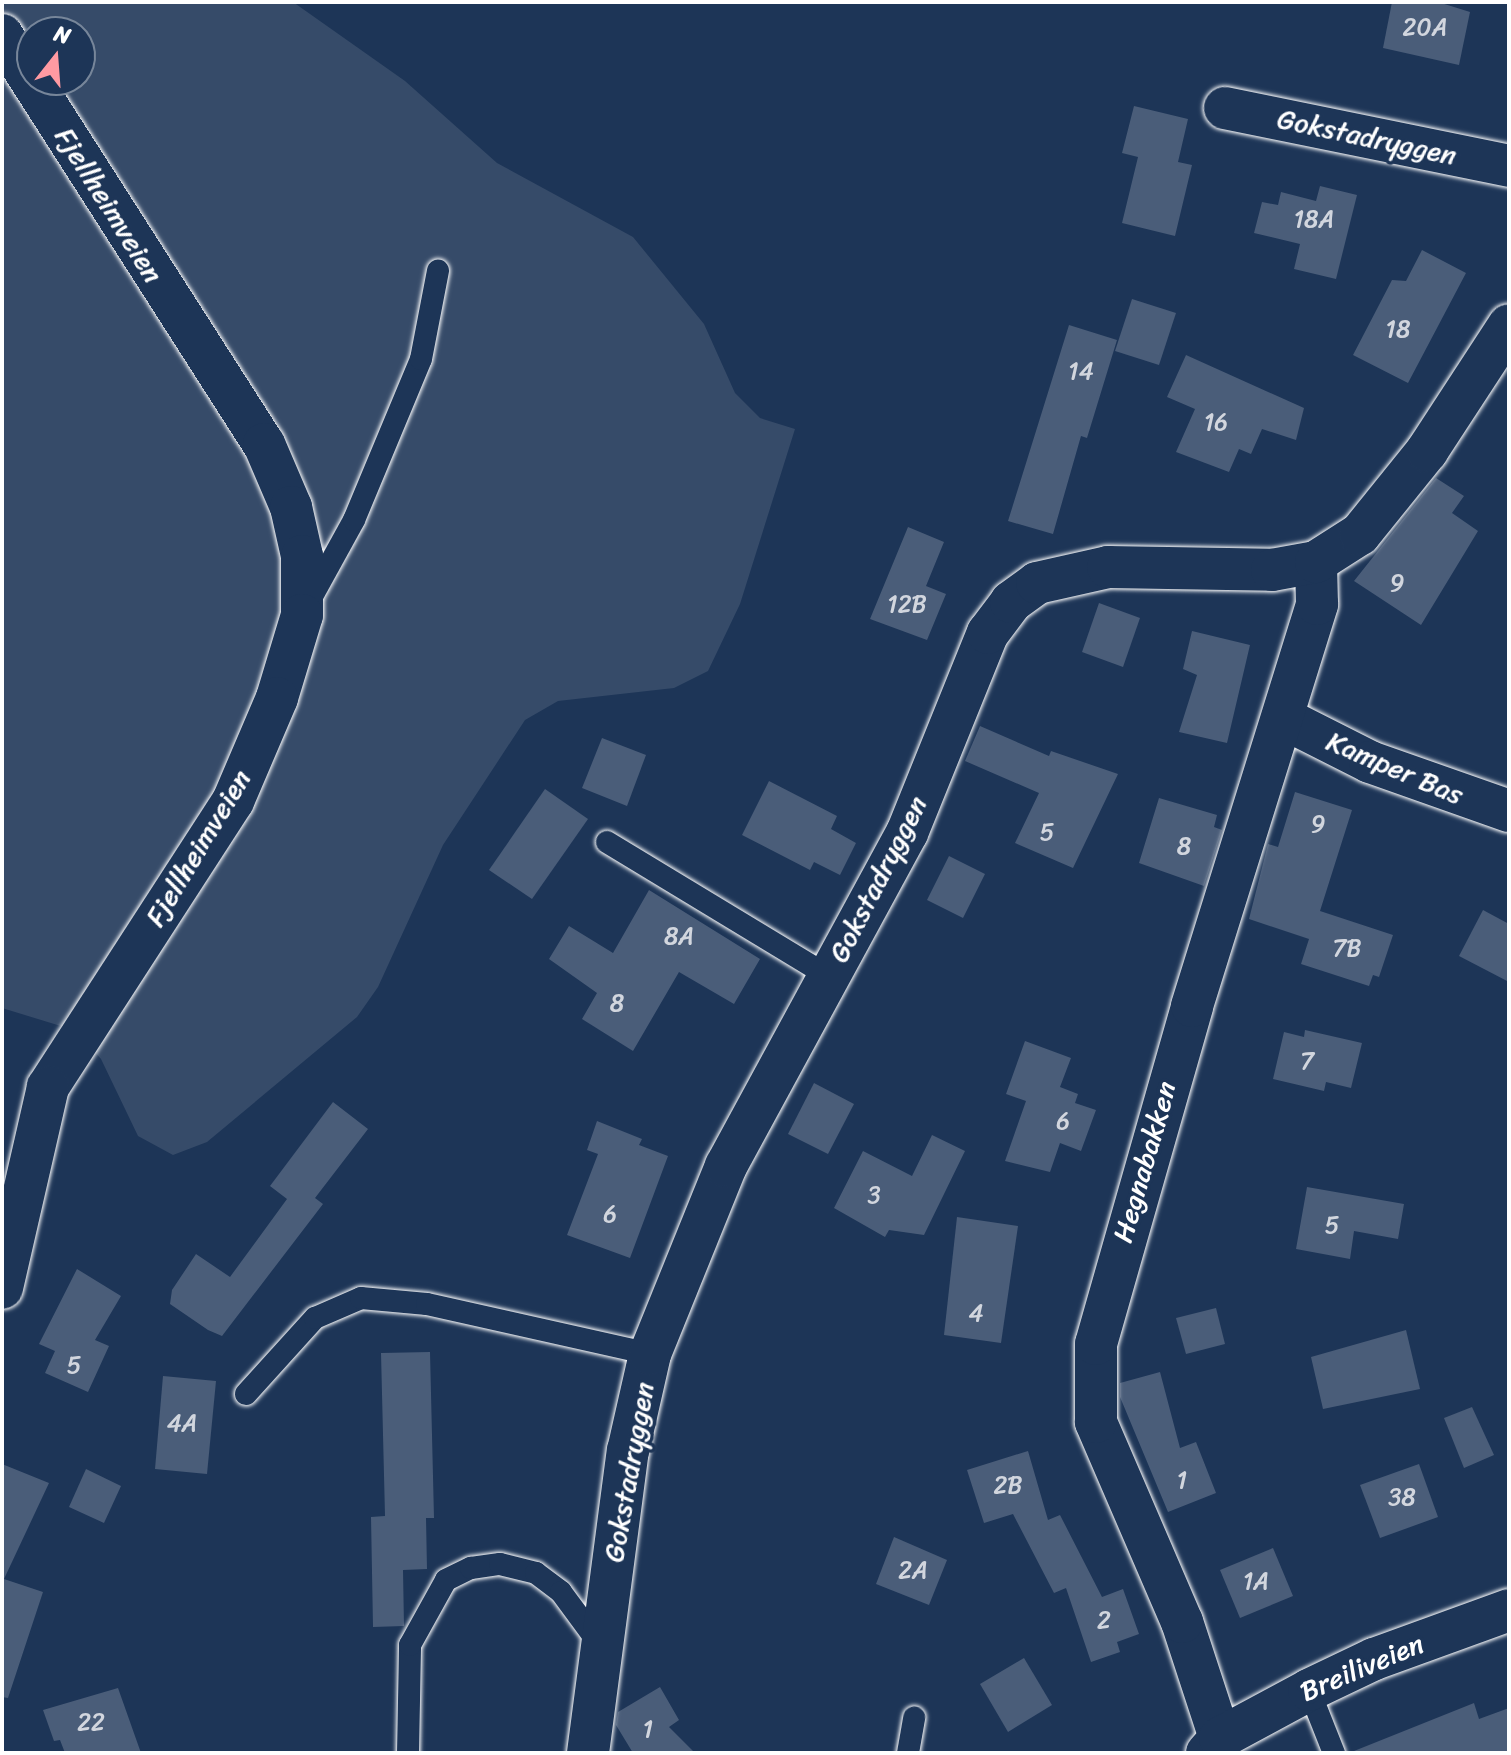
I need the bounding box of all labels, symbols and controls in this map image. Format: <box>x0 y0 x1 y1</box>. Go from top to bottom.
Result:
text: N <box>50 14 76 55</box>
house number: 20A <box>1403 14 1447 42</box>
north arrow <box>16 16 96 96</box>
street label: Gokstadryggen <box>1274 102 1460 172</box>
street label: Fjellheimveien <box>48 121 170 289</box>
house number: 18A <box>1294 206 1334 234</box>
house number: 18 <box>1386 316 1410 344</box>
house number: 14 <box>1068 358 1094 386</box>
house number: 16 <box>1204 409 1228 437</box>
house number: 9 <box>1390 570 1404 598</box>
house number: 12B <box>887 591 927 619</box>
street label: Kamper Bas <box>1322 724 1468 812</box>
street label: Fjellheimveien <box>138 764 258 932</box>
street label: Gokstadryggen <box>822 790 934 968</box>
house number: 9 <box>1311 811 1325 839</box>
house number: 5 <box>1040 819 1054 847</box>
house number: 8 <box>1177 833 1191 861</box>
house number: 8A <box>664 923 694 951</box>
house number: 7B <box>1333 935 1361 963</box>
house number: 8 <box>610 990 624 1018</box>
house number: 7 <box>1300 1048 1314 1076</box>
street label: Hegnabakken <box>1106 1078 1184 1246</box>
house number: 6 <box>1056 1108 1070 1136</box>
house number: 3 <box>867 1182 881 1210</box>
house number: 6 <box>603 1201 617 1229</box>
house number: 5 <box>1325 1212 1339 1240</box>
house number: 4 <box>969 1300 983 1328</box>
house number: 5 <box>67 1352 81 1380</box>
street label: Gokstadryggen <box>597 1379 661 1565</box>
house number: 4A <box>167 1410 197 1438</box>
house number: 1 <box>1177 1467 1187 1495</box>
house number: 2B <box>994 1472 1022 1500</box>
house number: 38 <box>1388 1484 1416 1512</box>
house number: 2A <box>898 1557 928 1585</box>
house number: 1A <box>1243 1568 1269 1596</box>
house number: 2 <box>1097 1607 1111 1635</box>
street label: Breiliveien <box>1295 1627 1429 1709</box>
house number: 22 <box>77 1709 105 1737</box>
house number: 1 <box>643 1716 653 1744</box>

